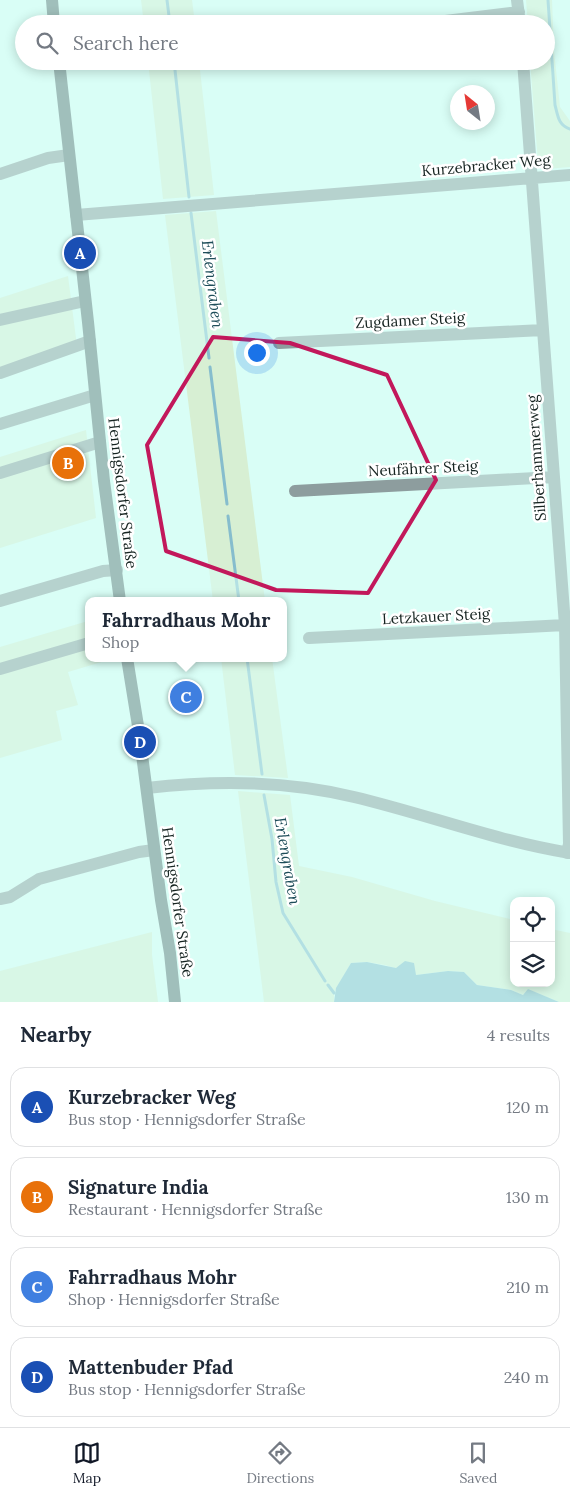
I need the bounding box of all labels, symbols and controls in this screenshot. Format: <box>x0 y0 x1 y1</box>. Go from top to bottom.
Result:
search box <box>15 15 555 70</box>
icon: search <box>33 29 61 57</box>
text: Search here <box>73 31 179 55</box>
north arrow <box>450 85 495 130</box>
street label: Kurzebracker Weg <box>421 150 552 180</box>
pin: A <box>64 234 96 272</box>
water label: Erlengraben <box>198 239 228 329</box>
street label: Zugdamer Steig <box>355 308 466 332</box>
your location <box>244 340 270 366</box>
street label: Silberhammerweg <box>522 394 550 522</box>
street label: Hennigsdorfer Straße <box>104 417 142 569</box>
pin: B <box>52 444 84 482</box>
street label: Neufährer Steig <box>368 456 479 480</box>
popup <box>85 597 287 662</box>
street label: Letzkauer Steig <box>381 604 491 628</box>
text: Fahrradhaus Mohr <box>102 608 270 632</box>
text: Shop <box>102 632 139 652</box>
pin: C <box>170 678 202 716</box>
pin: D <box>124 723 156 761</box>
water label: Erlengraben <box>270 816 306 907</box>
street label: Hennigsdorfer Straße <box>158 826 198 978</box>
map controls <box>510 897 555 987</box>
button: locate <box>510 897 555 942</box>
button: layers <box>510 942 555 987</box>
text: Nearby <box>20 1021 91 1048</box>
text: 4 results <box>487 1025 550 1045</box>
text: Kurzebracker Weg <box>68 1085 235 1109</box>
text: A <box>32 1097 42 1117</box>
text: 120 m <box>506 1097 549 1117</box>
text: Bus stop · Hennigsdorfer Straße <box>68 1109 306 1129</box>
text: Signature India <box>68 1175 209 1199</box>
text: B <box>32 1187 42 1207</box>
text: 130 m <box>506 1187 549 1207</box>
text: Restaurant · Hennigsdorfer Straße <box>68 1199 323 1219</box>
text: Fahrradhaus Mohr <box>68 1265 237 1289</box>
text: C <box>31 1277 43 1297</box>
text: 210 m <box>506 1277 549 1297</box>
text: Shop · Hennigsdorfer Straße <box>68 1289 280 1309</box>
text: Mattenbuder Pfad <box>68 1355 233 1379</box>
text: D <box>31 1367 43 1387</box>
text: 240 m <box>504 1367 549 1387</box>
text: Bus stop · Hennigsdorfer Straße <box>68 1379 306 1399</box>
tab: Map <box>73 1439 101 1487</box>
tab: Directions <box>246 1439 314 1487</box>
tab: Saved <box>459 1439 497 1487</box>

